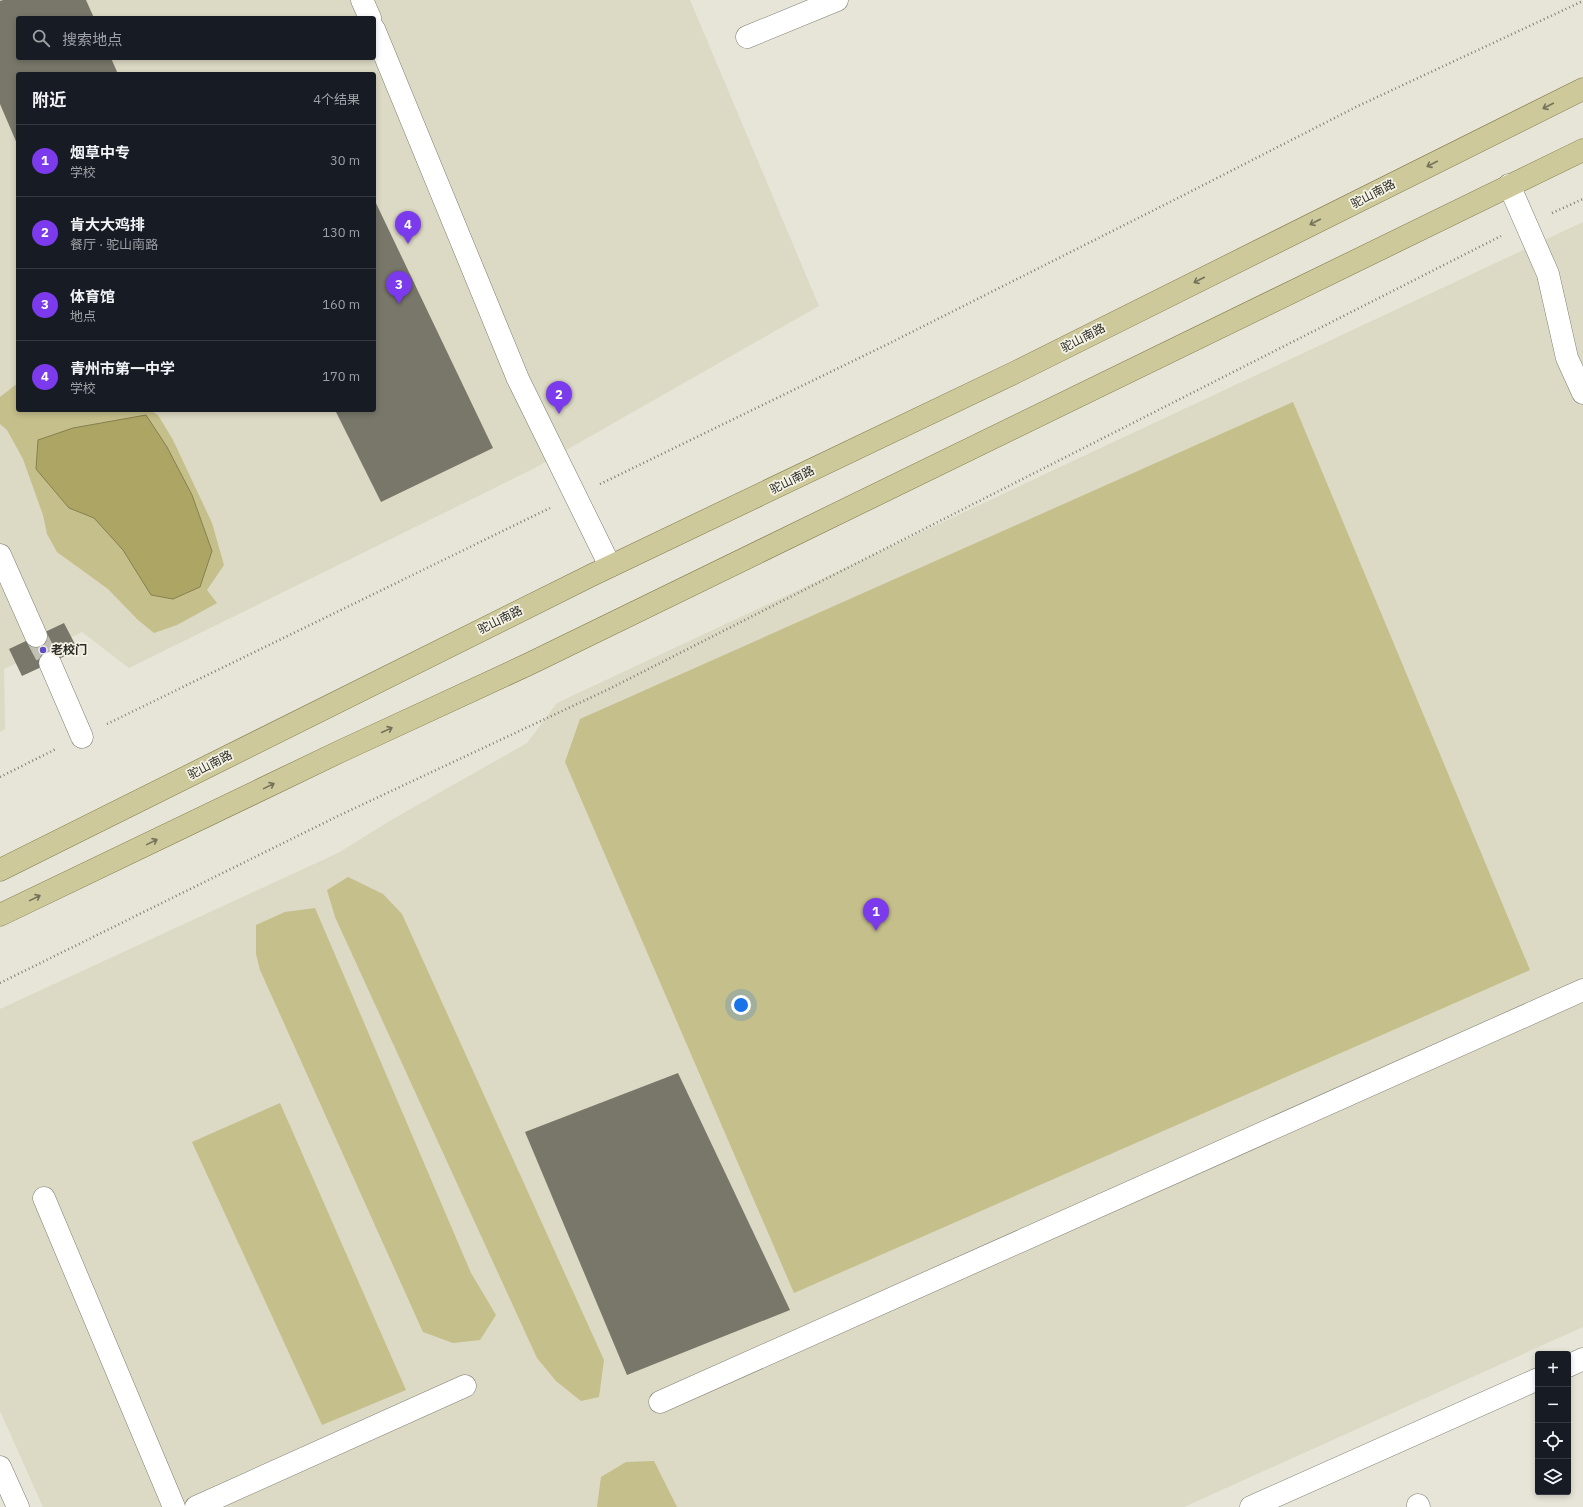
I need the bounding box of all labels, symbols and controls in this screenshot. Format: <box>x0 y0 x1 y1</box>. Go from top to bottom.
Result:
search box <box>16 16 376 60</box>
icon: search <box>30 27 52 49</box>
text: 搜索地点 <box>62 30 122 49</box>
text: 附近 <box>32 89 66 111</box>
text: 4个结果 <box>313 91 360 108</box>
one-way arrow <box>1542 103 1554 110</box>
text: 烟草中专 <box>70 143 130 162</box>
text: 1 <box>41 152 49 169</box>
text: 30 m <box>330 152 360 169</box>
one-way arrow <box>1426 161 1438 169</box>
text: 学校 <box>70 164 96 181</box>
street label: 驼山南路 <box>1348 176 1398 211</box>
pin: 4 <box>395 211 421 244</box>
text: 肯大大鸡排 <box>70 215 145 234</box>
one-way arrow <box>1310 219 1322 227</box>
text: 2 <box>41 224 49 241</box>
text: 130 m <box>322 224 360 241</box>
text: 餐厅 · 驼山南路 <box>70 236 158 253</box>
pin: 3 <box>386 271 412 304</box>
one-way arrow <box>1193 277 1205 285</box>
text: 体育馆 <box>70 287 115 306</box>
text: 3 <box>41 296 49 313</box>
text: 160 m <box>322 296 360 313</box>
text: 地点 <box>70 308 96 325</box>
street label: 驼山南路 <box>1058 320 1108 355</box>
text: 青州市第一中学 <box>70 359 175 378</box>
text: 4 <box>41 368 49 385</box>
text: 170 m <box>322 368 360 385</box>
text: 学校 <box>70 380 96 397</box>
pin: 2 <box>546 381 572 414</box>
street label: 驼山南路 <box>767 462 817 497</box>
street label: 驼山南路 <box>475 602 525 637</box>
place label: 老校门 <box>51 642 87 657</box>
marker: 老校门 <box>38 645 48 655</box>
one-way arrow <box>381 726 393 733</box>
street label: 驼山南路 <box>185 747 235 782</box>
one-way arrow <box>263 782 275 789</box>
one-way arrow <box>146 838 158 845</box>
one-way arrow <box>29 894 41 901</box>
pin: 1 <box>863 898 889 931</box>
your location <box>731 995 751 1015</box>
map controls <box>1535 1351 1571 1495</box>
button: + <box>1535 1351 1571 1387</box>
button: − <box>1535 1387 1571 1423</box>
button: locate <box>1535 1423 1571 1459</box>
button: layers <box>1535 1459 1571 1495</box>

